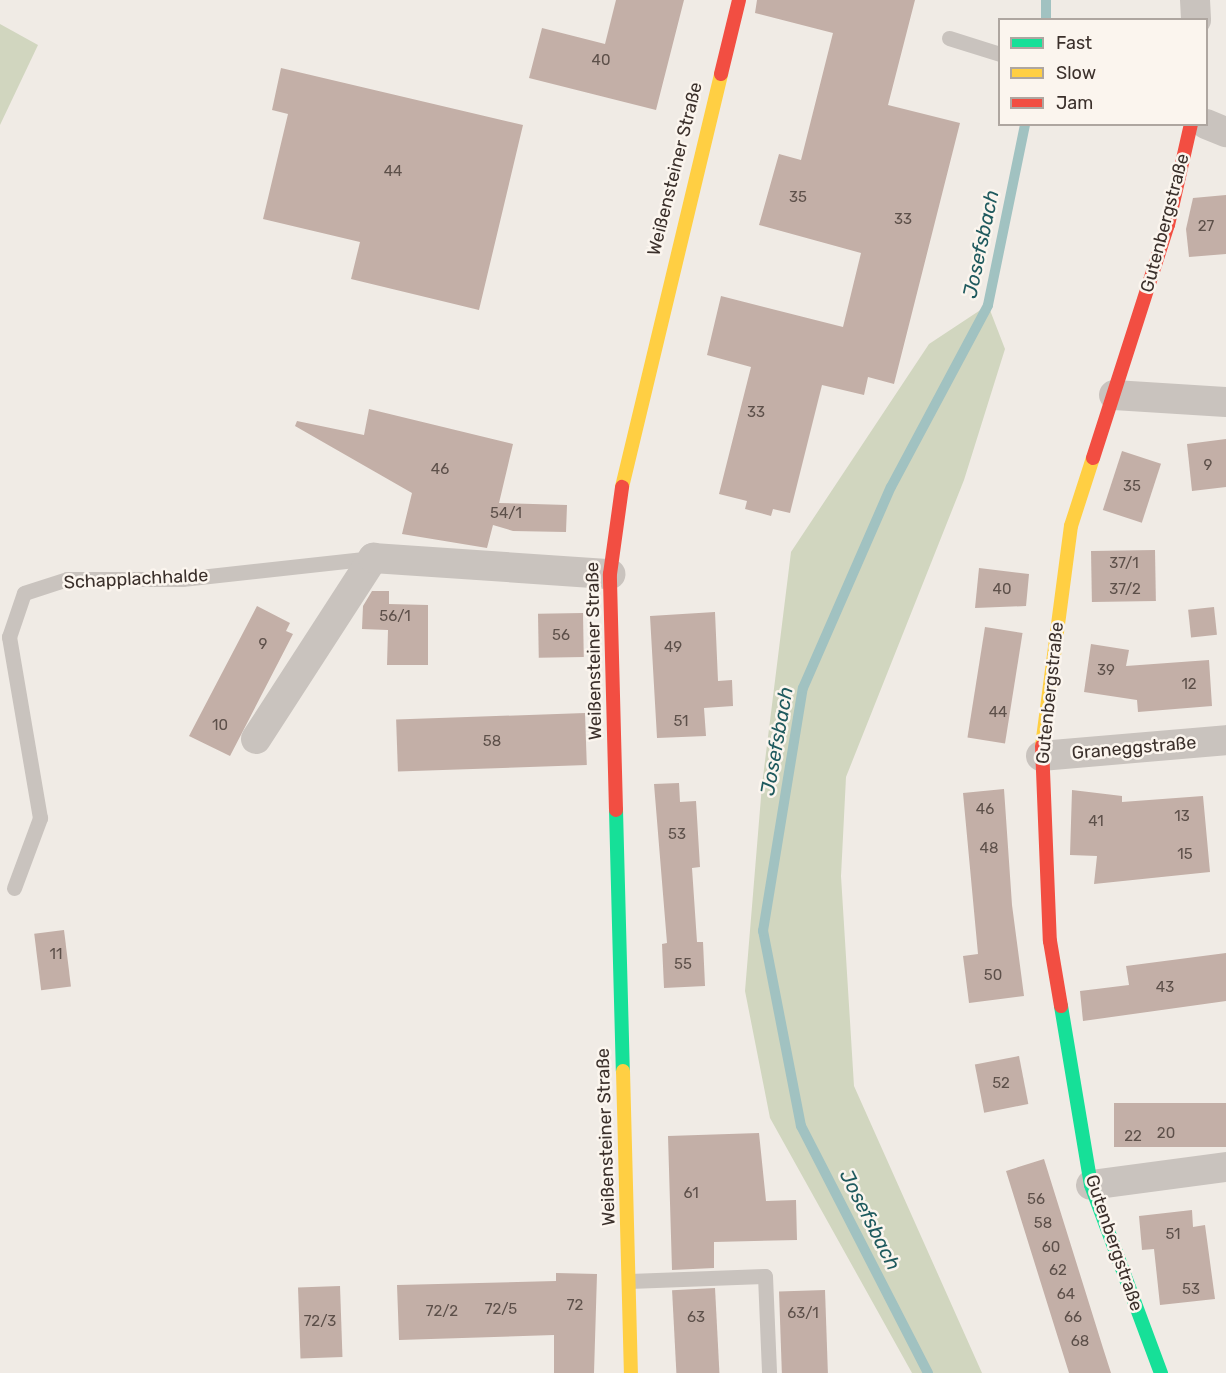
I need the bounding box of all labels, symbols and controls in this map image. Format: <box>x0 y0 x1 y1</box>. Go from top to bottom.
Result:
legend <box>998 18 1208 126</box>
text: Fast <box>1056 32 1092 54</box>
house number: 40 <box>592 52 610 70</box>
text: Slow <box>1056 62 1096 84</box>
street label: Weißensteiner Straße <box>643 80 707 258</box>
text: Jam <box>1056 92 1093 114</box>
street label: Gutenbergstraße <box>1136 151 1194 295</box>
house number: 44 <box>384 163 402 181</box>
water label: Josefsbach <box>958 188 1004 300</box>
house number: 35 <box>789 189 807 207</box>
house number: 33 <box>894 211 912 229</box>
house number: 27 <box>1198 218 1214 236</box>
house number: 33 <box>747 404 765 422</box>
house number: 9 <box>1204 457 1212 475</box>
house number: 46 <box>431 461 449 479</box>
house number: 35 <box>1123 478 1141 496</box>
house number: 54/1 <box>490 505 522 523</box>
house number: 37/1 <box>1109 555 1139 573</box>
street label: Weißensteiner Straße <box>582 562 606 740</box>
street label: Schapplachhalde <box>63 564 209 594</box>
house number: 40 <box>993 581 1011 599</box>
house number: 37/2 <box>1109 581 1141 599</box>
house number: 56/1 <box>379 608 411 626</box>
street label: Gutenbergstraße <box>1032 621 1068 765</box>
house number: 56 <box>552 627 570 645</box>
house number: 9 <box>259 636 267 654</box>
house number: 49 <box>664 639 682 657</box>
house number: 39 <box>1097 662 1115 680</box>
house number: 12 <box>1181 676 1197 694</box>
water label: Josefsbach <box>756 685 798 797</box>
house number: 44 <box>989 704 1007 722</box>
house number: 51 <box>673 713 689 731</box>
house number: 10 <box>212 717 228 735</box>
street label: Graneggstraße <box>1071 732 1197 764</box>
house number: 58 <box>483 733 501 751</box>
house number: 46 <box>976 801 994 819</box>
house number: 13 <box>1174 808 1190 826</box>
house number: 41 <box>1088 813 1104 831</box>
house number: 53 <box>668 826 686 844</box>
house number: 48 <box>980 840 998 858</box>
house number: 15 <box>1177 846 1193 864</box>
house number: 11 <box>50 946 62 964</box>
house number: 55 <box>674 956 692 974</box>
house number: 50 <box>984 967 1002 985</box>
house number: 43 <box>1156 979 1174 997</box>
street label: Weißensteiner Straße <box>592 1047 620 1227</box>
house number: 52 <box>992 1075 1010 1093</box>
house number: 20 <box>1157 1125 1175 1143</box>
house number: 22 <box>1124 1128 1142 1146</box>
water label: Josefsbach <box>834 1166 906 1274</box>
street label: Gutenbergstraße <box>1081 1172 1147 1314</box>
house number: 61 <box>683 1185 699 1203</box>
house number: 56 <box>1027 1191 1045 1209</box>
house number: 58 <box>1034 1215 1052 1233</box>
house number: 51 <box>1165 1226 1181 1244</box>
house number: 60 <box>1042 1239 1060 1257</box>
house number: 62 <box>1049 1262 1067 1280</box>
house number: 53 <box>1182 1281 1200 1299</box>
house number: 64 <box>1057 1286 1075 1304</box>
house number: 72 <box>567 1297 583 1315</box>
house number: 72/5 <box>485 1301 517 1319</box>
house number: 72/2 <box>426 1303 458 1321</box>
house number: 63/1 <box>787 1305 819 1323</box>
house number: 63 <box>687 1309 705 1327</box>
house number: 66 <box>1064 1309 1082 1327</box>
house number: 72/3 <box>304 1313 336 1331</box>
house number: 68 <box>1071 1333 1089 1351</box>

